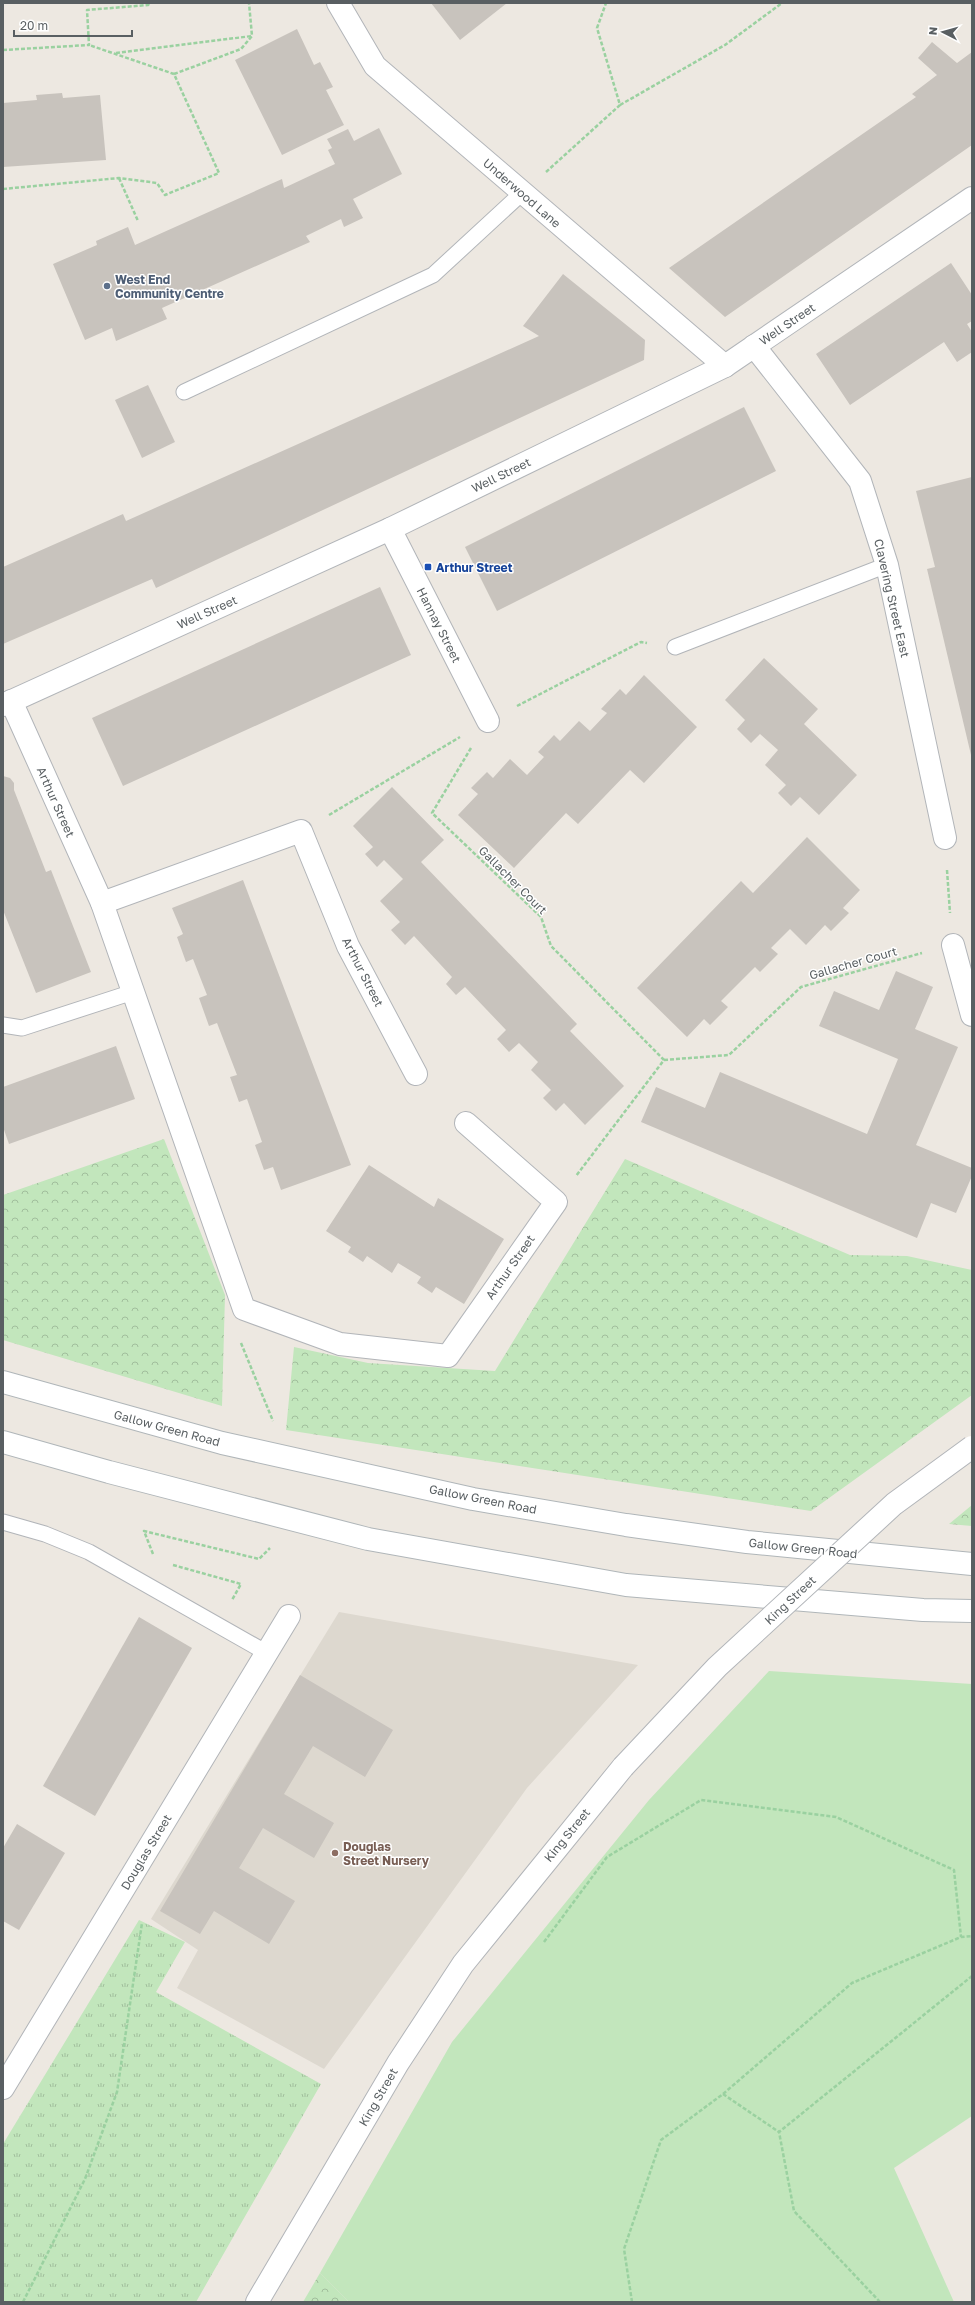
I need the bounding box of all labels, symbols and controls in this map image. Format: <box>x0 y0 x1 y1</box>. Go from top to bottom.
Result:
scale bar <box>14 12 132 38</box>
north arrow <box>923 12 963 52</box>
text: 20 m <box>20 18 48 33</box>
text: N <box>926 26 939 36</box>
street label: Underwood Lane <box>480 155 564 231</box>
place label: West End Community Centre <box>115 272 224 301</box>
marker: West End Community Centre <box>102 281 112 291</box>
street label: Well Street <box>756 300 818 348</box>
street label: Well Street <box>469 454 533 496</box>
street label: Clavering Street East <box>871 537 913 659</box>
place label: Arthur Street <box>436 560 513 575</box>
marker: Arthur Street <box>423 562 433 572</box>
street label: Hannay Street <box>414 585 464 665</box>
street label: Well Street <box>175 592 240 632</box>
street label: Arthur Street <box>34 764 78 840</box>
street label: Gallacher Court <box>476 843 550 917</box>
street label: Arthur Street <box>339 935 387 1009</box>
street label: Gallacher Court <box>807 943 899 983</box>
street label: Arthur Street <box>482 1232 538 1302</box>
street label: Gallow Green Road <box>112 1407 222 1449</box>
street label: Gallow Green Road <box>428 1481 538 1517</box>
street label: Gallow Green Road <box>748 1535 858 1561</box>
street label: King Street <box>761 1572 819 1628</box>
street label: King Street <box>541 1805 593 1865</box>
street label: Douglas Street <box>117 1811 175 1893</box>
place label: Douglas Street Nursery <box>343 1839 430 1868</box>
marker: Douglas Street Nursery <box>330 1848 340 1858</box>
street label: King Street <box>355 2065 401 2129</box>

